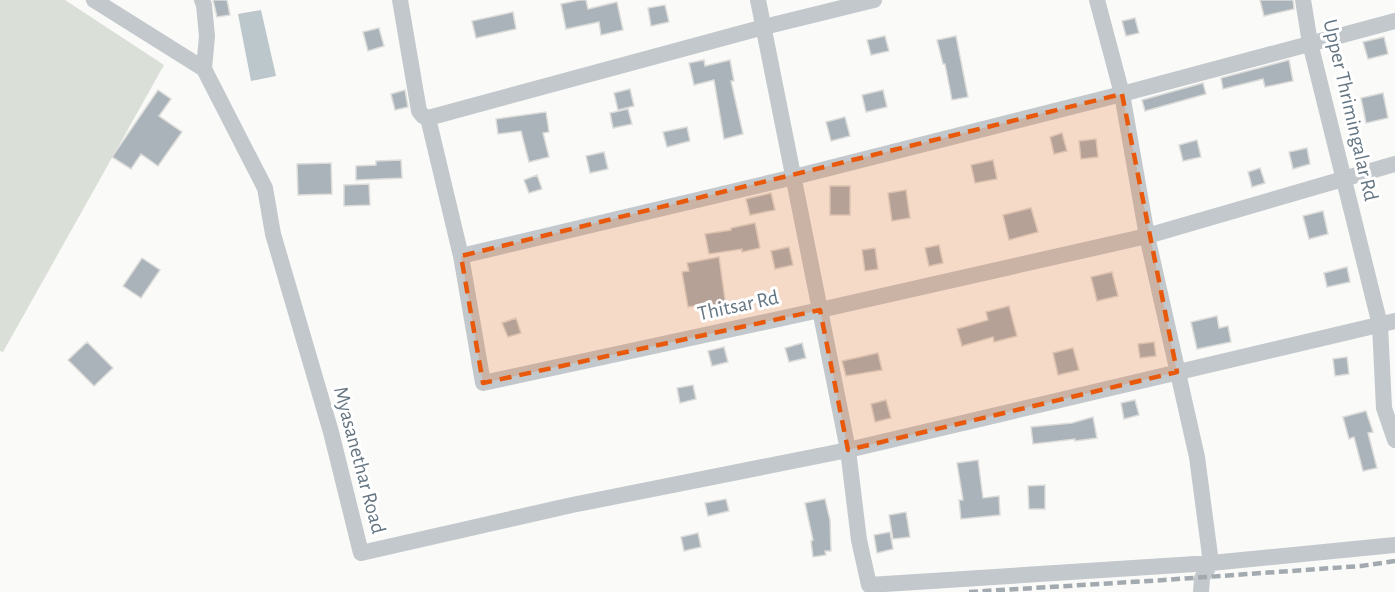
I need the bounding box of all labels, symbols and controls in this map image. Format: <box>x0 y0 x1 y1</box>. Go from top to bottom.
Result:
street label: Upper Thrimingalar Rd <box>1319 17 1382 203</box>
street label: Thitsar Rd <box>696 287 781 324</box>
street label: Myasanethar Road <box>330 384 389 536</box>

